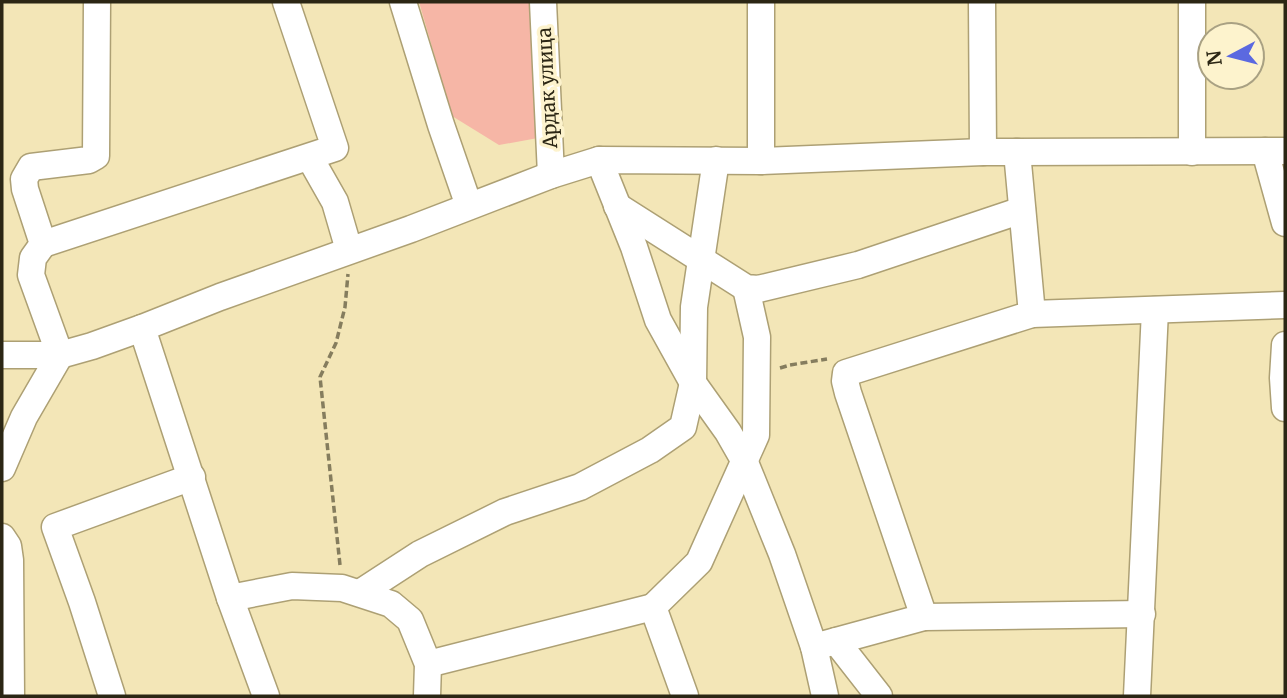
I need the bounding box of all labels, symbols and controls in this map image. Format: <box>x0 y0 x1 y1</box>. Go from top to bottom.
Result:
north arrow <box>1196 21 1266 91</box>
street label: Ардак улица <box>532 27 562 150</box>
text: N <box>1201 49 1227 67</box>

